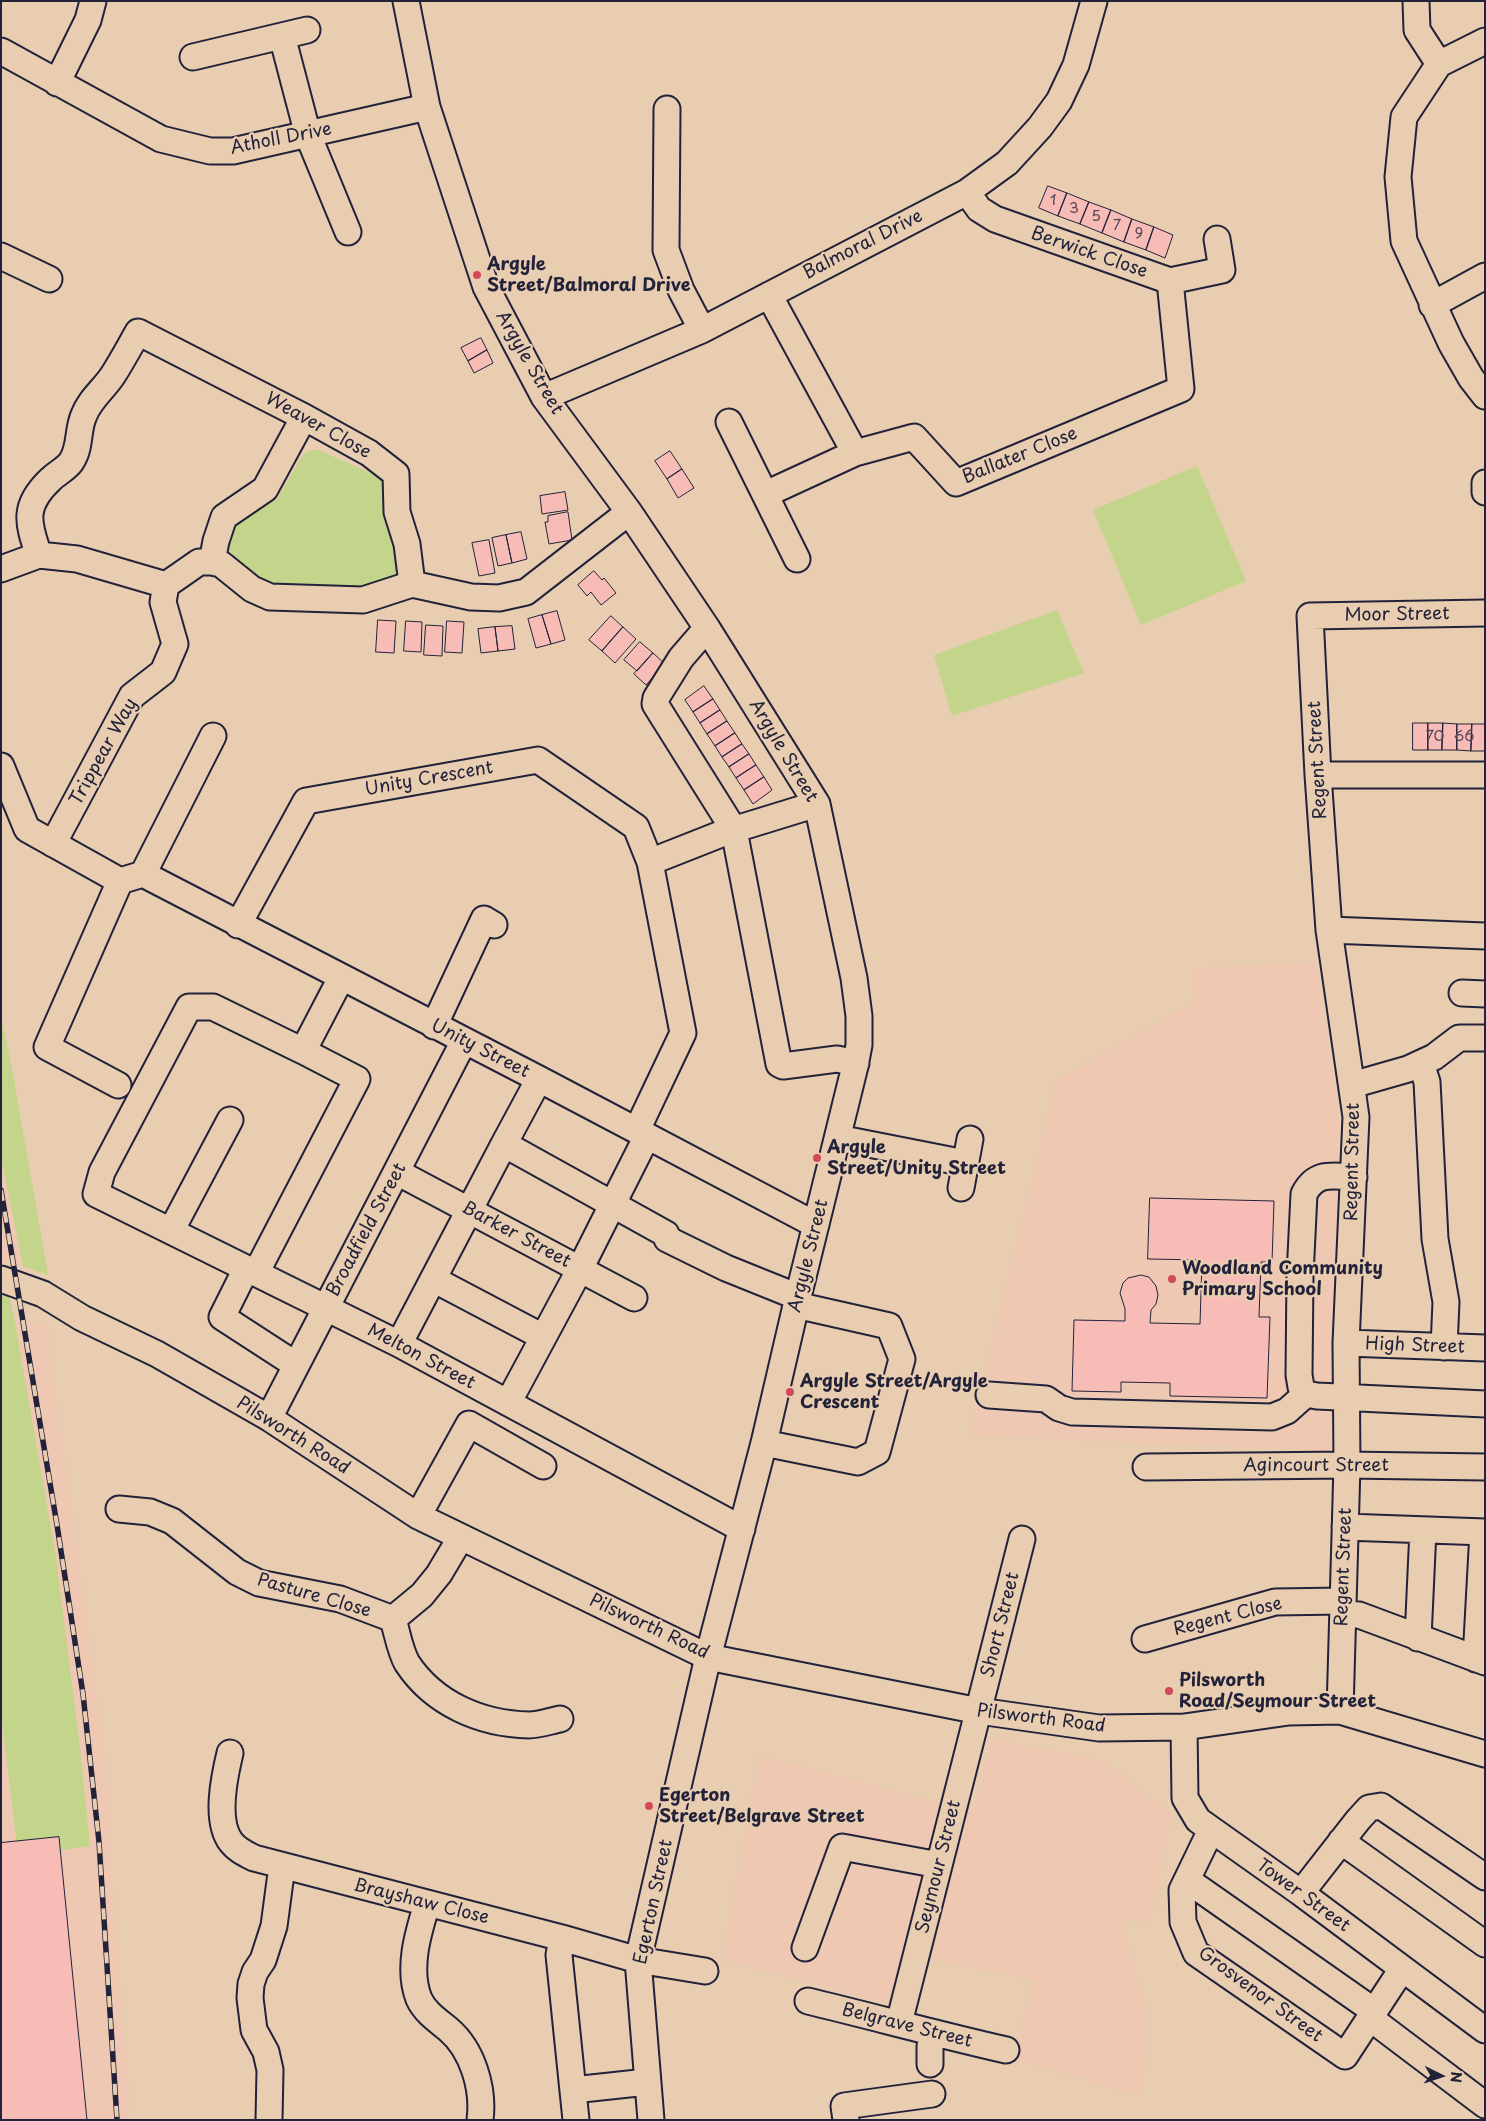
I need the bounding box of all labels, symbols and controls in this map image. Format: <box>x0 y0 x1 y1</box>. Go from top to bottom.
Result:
street label: Atholl Drive <box>228 119 334 159</box>
house number: 1 <box>1050 192 1056 210</box>
house number: 3 <box>1069 200 1079 218</box>
street label: Balmoral Drive <box>800 206 926 284</box>
house number: 5 <box>1091 208 1101 226</box>
house number: 7 <box>1113 217 1121 235</box>
street label: Berwick Close <box>1028 223 1150 283</box>
house number: 9 <box>1135 225 1143 243</box>
place label: Argyle Street/Balmoral Drive <box>487 254 690 296</box>
marker: Argyle Street/Balmoral Drive <box>471 269 483 281</box>
street label: Argyle Street <box>491 307 567 419</box>
street label: Weaver Close <box>262 388 374 464</box>
street label: Ballater Close <box>959 423 1081 489</box>
street label: Moor Street <box>1344 603 1450 627</box>
street label: Trippear Way <box>66 695 142 809</box>
street label: Argyle Street <box>744 696 822 806</box>
street label: Regent Street <box>1304 700 1332 820</box>
house number: 70 <box>1425 728 1445 746</box>
house number: 66 <box>1454 728 1474 746</box>
street label: Unity Crescent <box>363 757 495 801</box>
street label: Unity Street <box>427 1015 533 1083</box>
street label: Regent Street <box>1341 1103 1365 1221</box>
place label: Argyle Street/Unity Street <box>827 1137 1006 1180</box>
marker: Argyle Street/Unity Street <box>811 1152 823 1164</box>
street label: Broadfield Street <box>323 1160 411 1300</box>
street label: Barker Street <box>458 1197 574 1273</box>
street label: Argyle Street <box>785 1197 833 1315</box>
place label: Woodland Community Primary School <box>1182 1258 1383 1300</box>
marker: Woodland Community Primary School <box>1166 1273 1178 1285</box>
street label: Melton Street <box>363 1320 479 1394</box>
street label: High Street <box>1365 1333 1465 1359</box>
place label: Argyle Street/Argyle Crescent <box>800 1371 988 1414</box>
marker: Argyle Street/Argyle Crescent <box>784 1386 796 1398</box>
street label: Pilsworth Road <box>232 1393 354 1479</box>
street label: Agincourt Street <box>1243 1455 1389 1477</box>
street label: Regent Street <box>1331 1507 1357 1627</box>
street label: Pasture Close <box>255 1569 373 1623</box>
street label: Short Street <box>977 1570 1025 1680</box>
street label: Pilsworth Road <box>586 1590 712 1664</box>
street label: Regent Close <box>1171 1593 1285 1641</box>
place label: Pilsworth Road/Seymour Street <box>1179 1670 1376 1712</box>
marker: Pilsworth Road/Seymour Street <box>1163 1685 1175 1697</box>
street label: Pilsworth Road <box>975 1700 1107 1738</box>
place label: Egerton Street/Belgrave Street <box>659 1785 865 1828</box>
street label: Seymour Street <box>912 1798 966 1936</box>
marker: Egerton Street/Belgrave Street <box>643 1800 655 1812</box>
street label: Egerton Street <box>630 1837 678 1967</box>
street label: Tower Street <box>1252 1855 1354 1937</box>
street label: Brayshaw Close <box>351 1875 491 1929</box>
street label: Grosvenor Street <box>1194 1943 1326 2047</box>
street label: Belgrave Street <box>840 1999 974 2053</box>
north arrow <box>1416 2051 1466 2101</box>
text: N <box>1446 2071 1467 2083</box>

